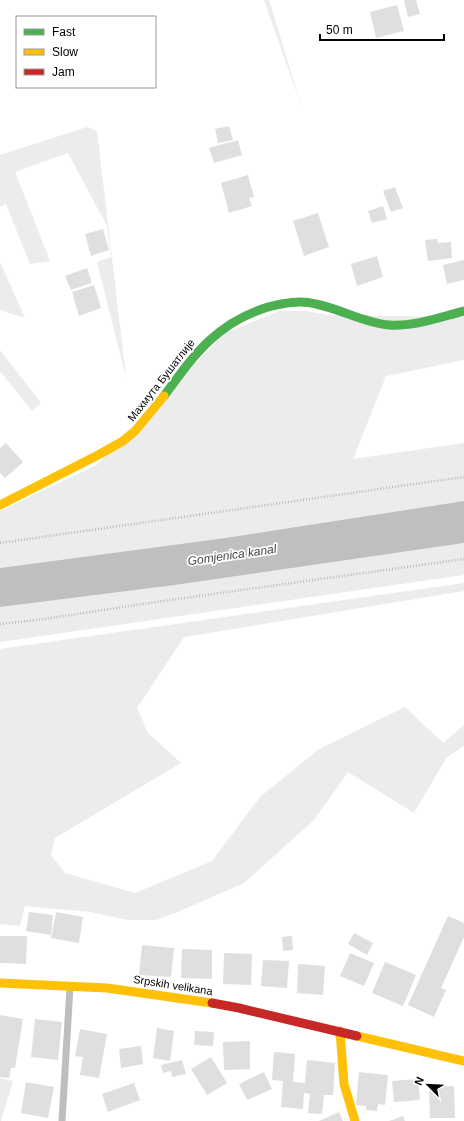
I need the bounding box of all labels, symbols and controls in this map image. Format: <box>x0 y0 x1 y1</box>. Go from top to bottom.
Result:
legend <box>16 16 156 88</box>
scale bar <box>320 16 444 42</box>
text: 50 m <box>326 23 353 37</box>
text: Fast <box>52 25 76 39</box>
text: Slow <box>52 45 78 59</box>
text: Jam <box>52 65 75 79</box>
street label: Махмута Бушатлије <box>125 336 197 424</box>
water label: Gomjenica kanal <box>187 542 278 568</box>
street label: Srpskih velikana <box>133 973 214 997</box>
north arrow <box>408 1065 448 1105</box>
text: N <box>412 1075 426 1087</box>

